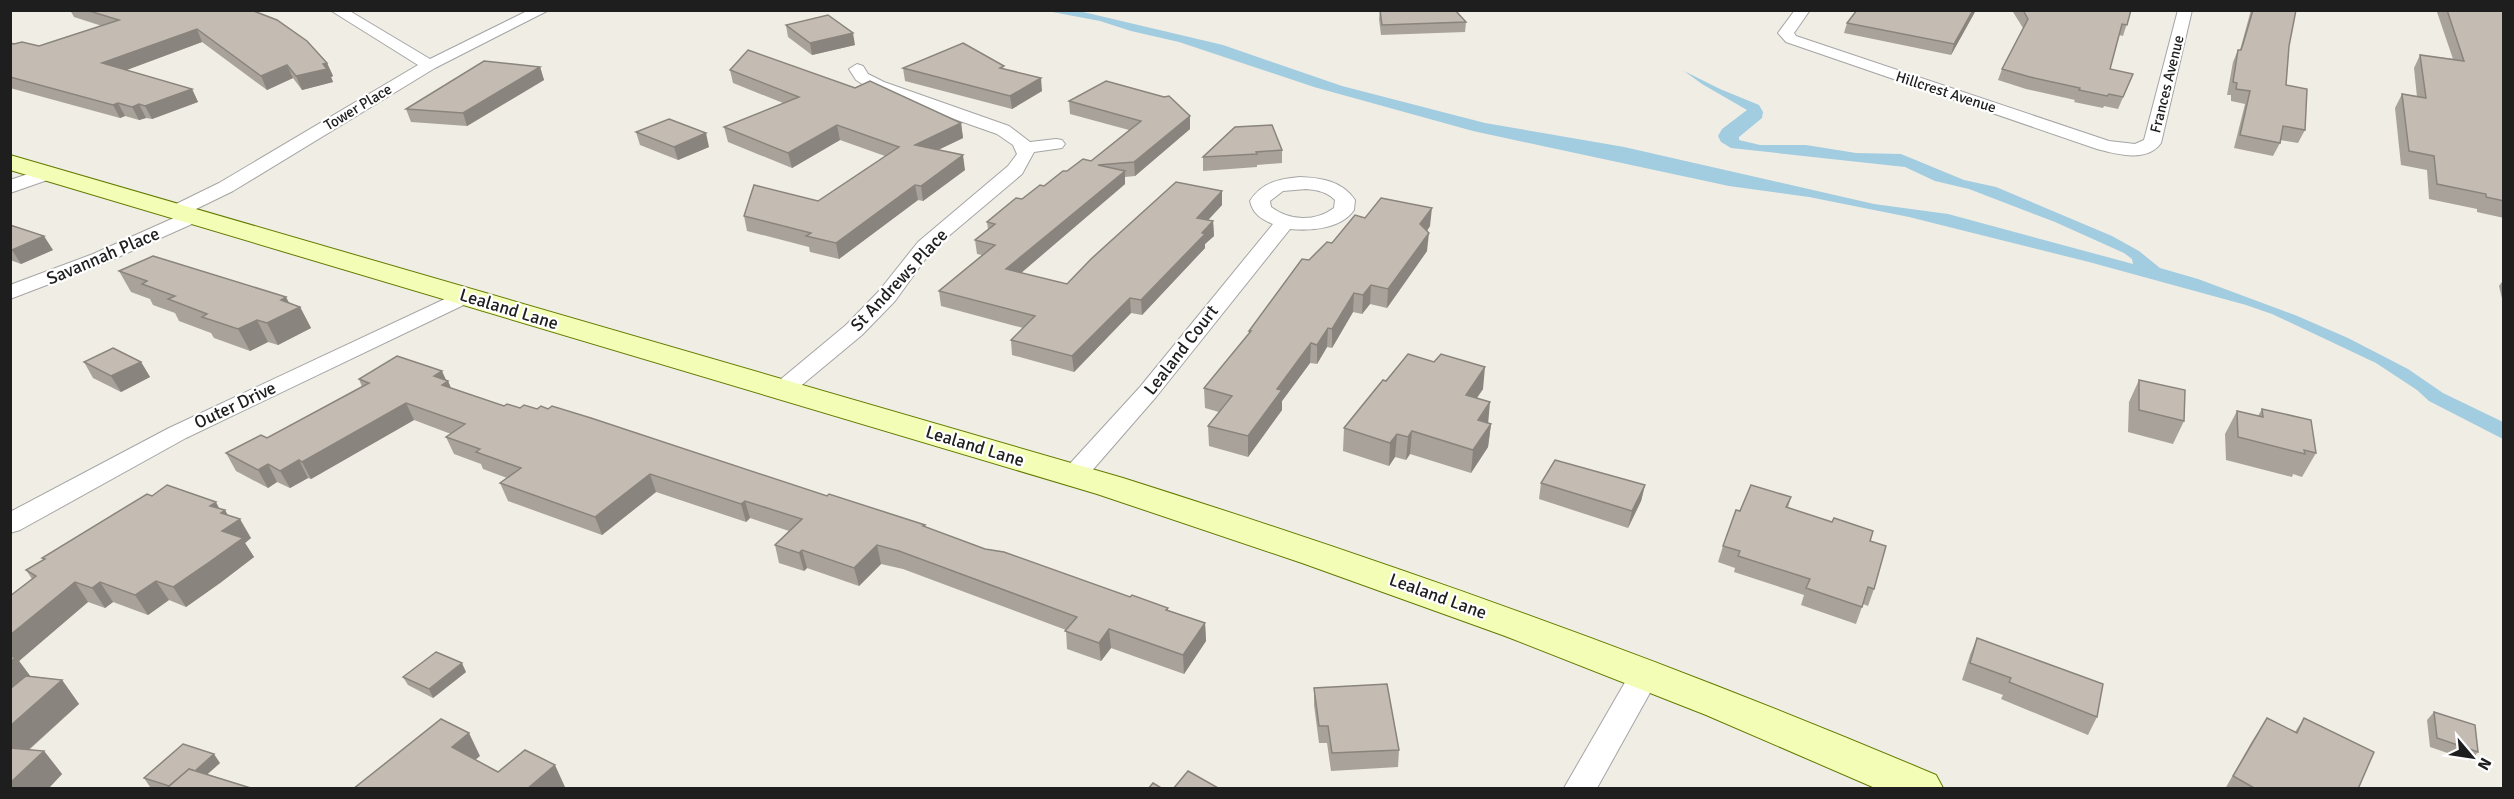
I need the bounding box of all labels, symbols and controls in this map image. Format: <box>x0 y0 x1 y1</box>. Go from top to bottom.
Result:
street label: Frances Avenue <box>2146 33 2188 135</box>
street label: Hillcrest Avenue <box>1894 67 1998 117</box>
street label: Tower Place <box>321 80 395 134</box>
street label: Savannah Place <box>43 222 163 290</box>
street label: St Andrews Place <box>846 224 952 336</box>
street label: Lealand Lane <box>457 284 561 334</box>
street label: Lealand Court <box>1139 301 1223 399</box>
street label: Outer Drive <box>191 377 279 433</box>
street label: Lealand Lane <box>923 421 1027 471</box>
street label: Lealand Lane <box>1386 568 1490 624</box>
north arrow <box>2442 727 2502 787</box>
text: N <box>2473 754 2496 774</box>

